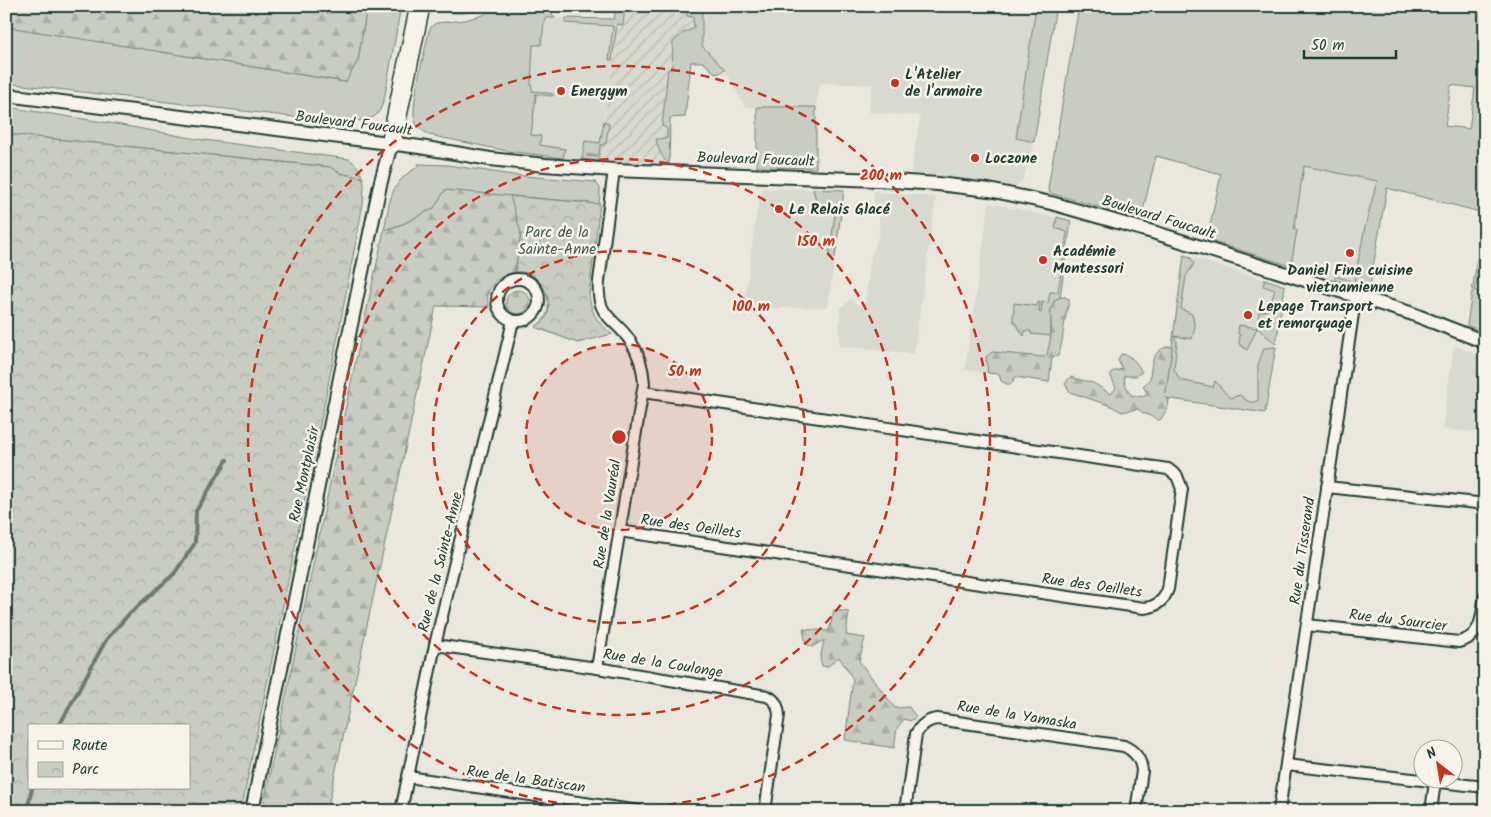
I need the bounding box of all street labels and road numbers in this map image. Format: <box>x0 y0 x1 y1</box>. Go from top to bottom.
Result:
street label: Boulevard Foucault <box>294 105 414 143</box>
street label: Boulevard Foucault <box>697 146 816 174</box>
street label: Boulevard Foucault <box>1099 189 1219 247</box>
street label: Rue Montplaisir <box>283 423 327 524</box>
street label: Rue de la Vauréal <box>588 458 629 570</box>
street label: Rue de la Sainte-Anne <box>412 489 470 635</box>
street label: Rue du Tisserand <box>1284 495 1322 606</box>
street label: Rue des Oeillets <box>639 508 743 546</box>
street label: Rue des Oeillets <box>1040 567 1144 605</box>
street label: Rue du Sourcier <box>1348 603 1449 639</box>
street label: Rue de la Coulonge <box>601 643 725 685</box>
street label: Rue de la Yamaska <box>955 695 1078 737</box>
street label: Rue de la Batiscan <box>465 760 587 800</box>

